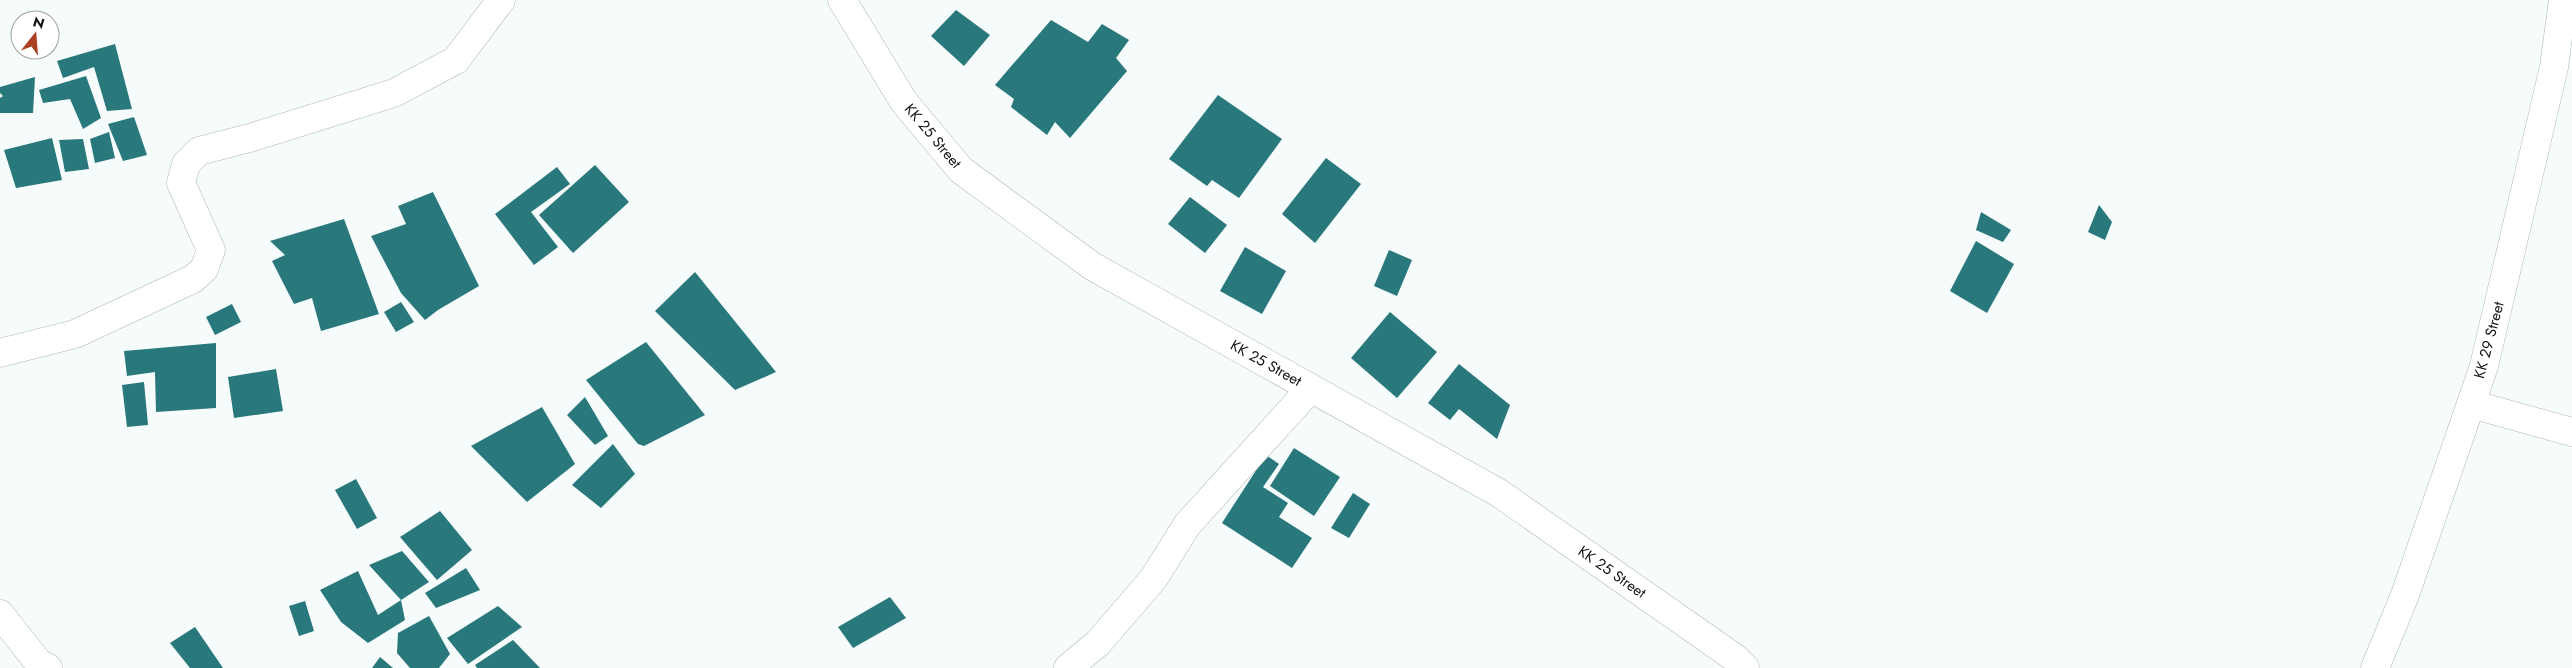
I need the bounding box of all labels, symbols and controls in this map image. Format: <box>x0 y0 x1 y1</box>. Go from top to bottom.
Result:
north arrow <box>10 10 60 60</box>
text: N <box>31 11 47 34</box>
street label: KK 25 Street <box>899 99 967 174</box>
street label: KK 29 Street <box>2468 299 2510 381</box>
street label: KK 25 Street <box>1226 334 1306 392</box>
street label: KK 25 Street <box>1573 540 1651 604</box>

